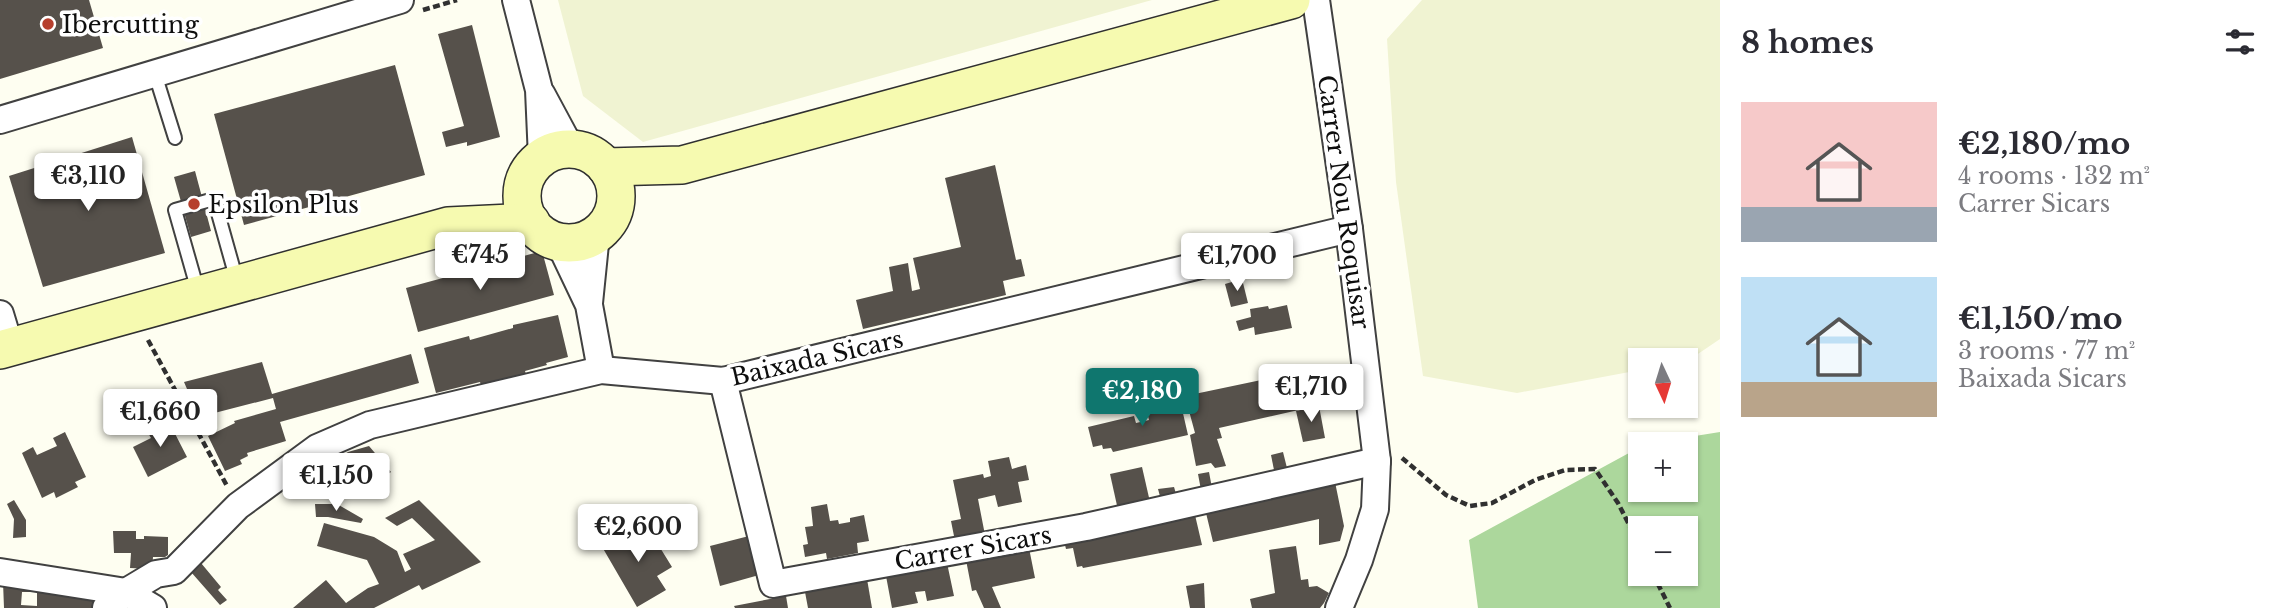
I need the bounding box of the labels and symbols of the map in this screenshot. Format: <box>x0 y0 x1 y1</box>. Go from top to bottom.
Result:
place label: Ibercutting <box>62 10 199 39</box>
marker: Ibercutting <box>40 16 56 32</box>
street label: Carrer Nou Roquisar <box>1312 73 1376 331</box>
pin: €3,110 <box>31 154 145 213</box>
place label: Epsilon Plus <box>208 190 359 219</box>
marker: Epsilon Plus <box>186 196 202 212</box>
pin: €745 <box>439 232 521 292</box>
pin: €1,700 <box>1180 233 1294 293</box>
street label: Baixada Sicars <box>728 324 906 392</box>
north arrow <box>1628 348 1698 418</box>
pin: €1,710 <box>1254 364 1368 424</box>
pin: €2,180 <box>1085 368 1199 428</box>
pin: €1,660 <box>103 390 217 449</box>
pin: €1,150 <box>279 454 393 513</box>
pin: €2,600 <box>581 504 695 564</box>
street label: Carrer Sicars <box>892 520 1054 576</box>

